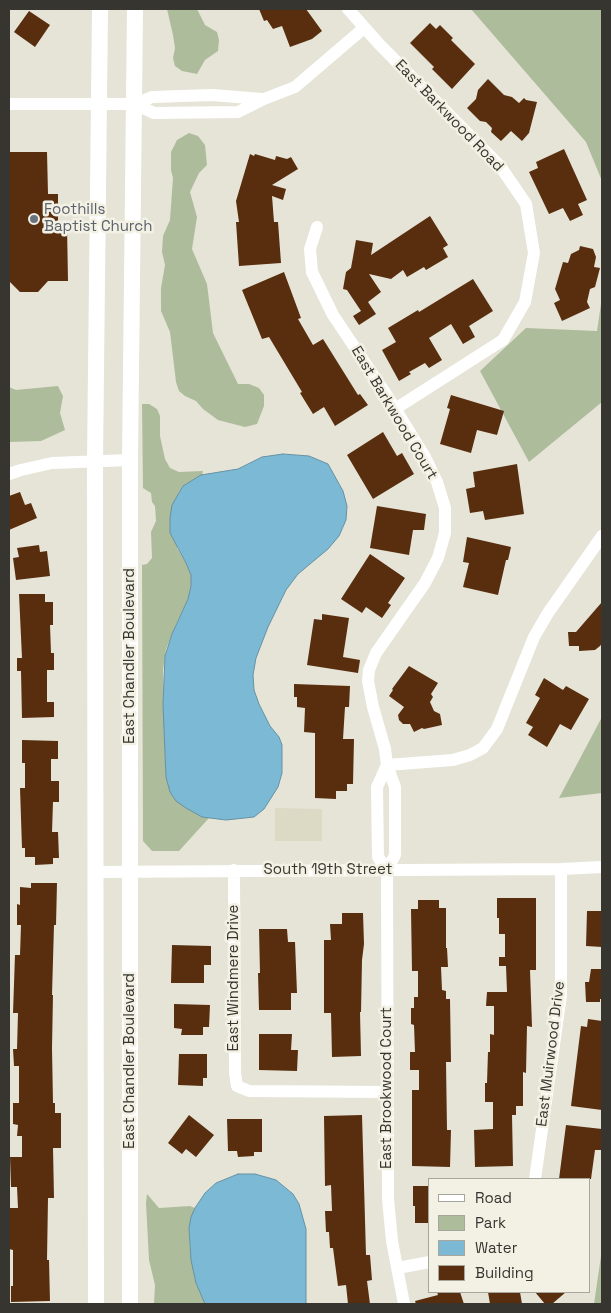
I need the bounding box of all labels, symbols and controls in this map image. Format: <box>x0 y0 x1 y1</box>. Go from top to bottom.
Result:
street label: East Barkwood Road <box>391 56 507 176</box>
place label: Foothills Baptist Church <box>44 201 152 236</box>
marker: Foothills Baptist Church <box>28 213 40 225</box>
street label: East Barkwood Court <box>347 343 441 483</box>
street label: East Chandler Boulevard <box>121 568 139 744</box>
street label: South 19th Street <box>264 861 392 879</box>
street label: East Windmere Drive <box>225 905 243 1051</box>
street label: East Chandler Boulevard <box>121 973 139 1149</box>
street label: East Muirwood Drive <box>533 980 569 1128</box>
street label: East Brookwood Court <box>378 1007 396 1169</box>
legend <box>428 1178 591 1293</box>
text: Road <box>475 1188 512 1207</box>
text: Park <box>475 1213 506 1232</box>
text: Water <box>475 1238 517 1257</box>
text: Building <box>475 1263 534 1282</box>

